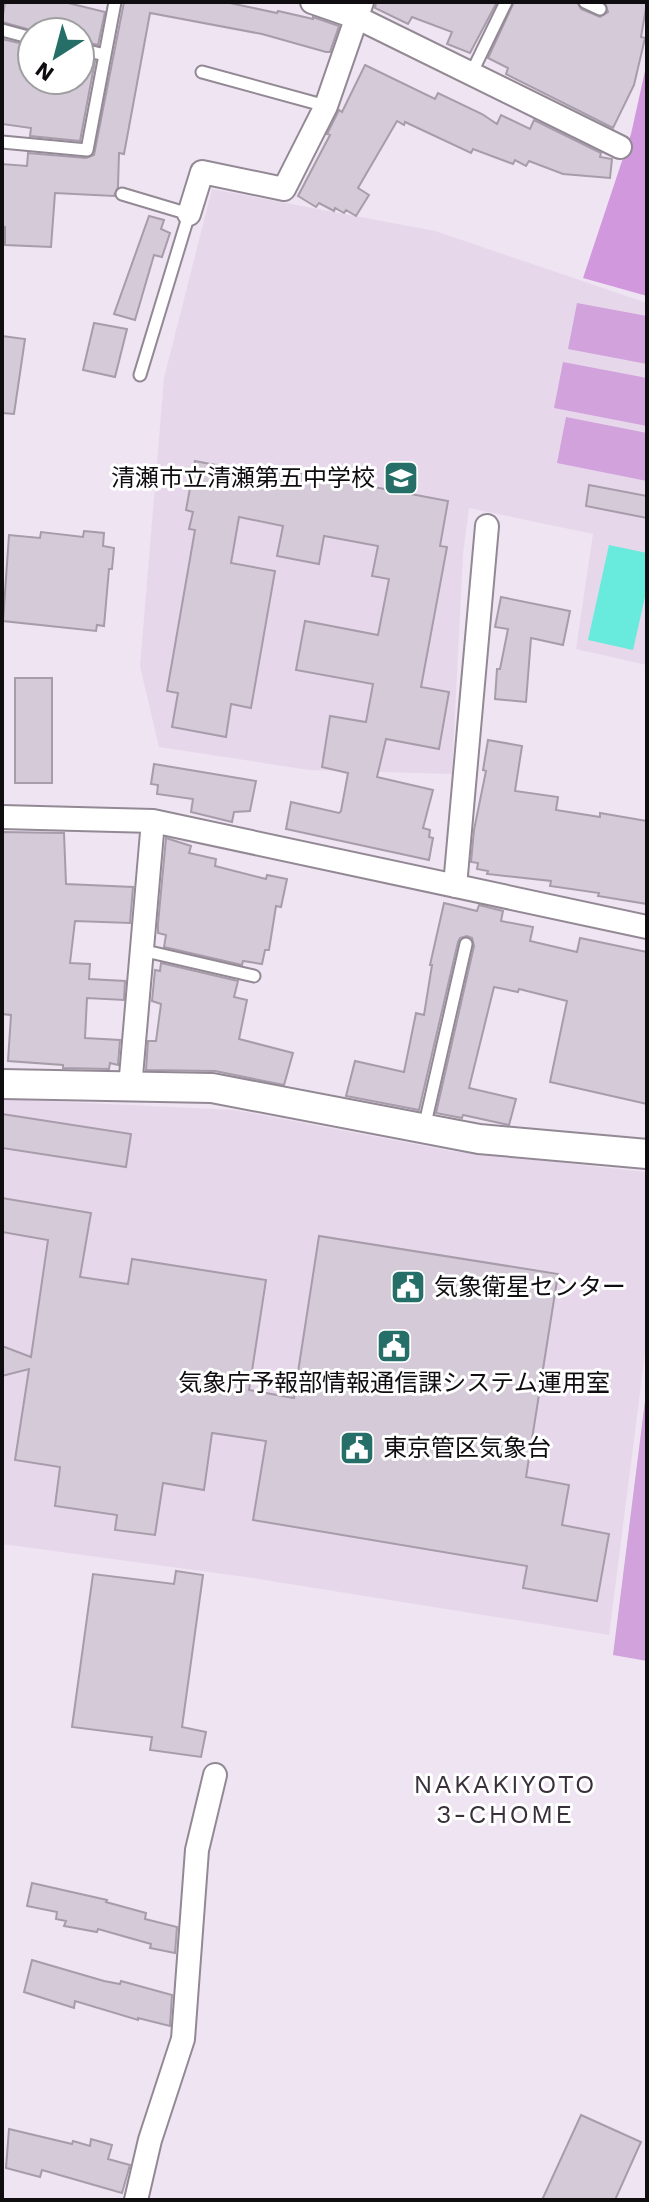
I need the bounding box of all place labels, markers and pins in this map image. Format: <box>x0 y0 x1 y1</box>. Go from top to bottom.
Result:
school or university icon: 清瀬市立清瀬第五中学校 <box>382 459 420 497</box>
place label: 清瀬市立清瀬第五中学校 <box>111 464 375 492</box>
public building icon: 気象衛星センター <box>389 1268 427 1306</box>
place label: 気象衛星センター <box>434 1273 626 1301</box>
public building icon: 気象庁予報部情報通信課システム運用室 <box>375 1327 413 1365</box>
place label: 気象庁予報部情報通信課システム運用室 <box>178 1369 610 1397</box>
public building icon: 東京管区気象台 <box>338 1429 376 1467</box>
place label: 東京管区気象台 <box>383 1434 551 1462</box>

